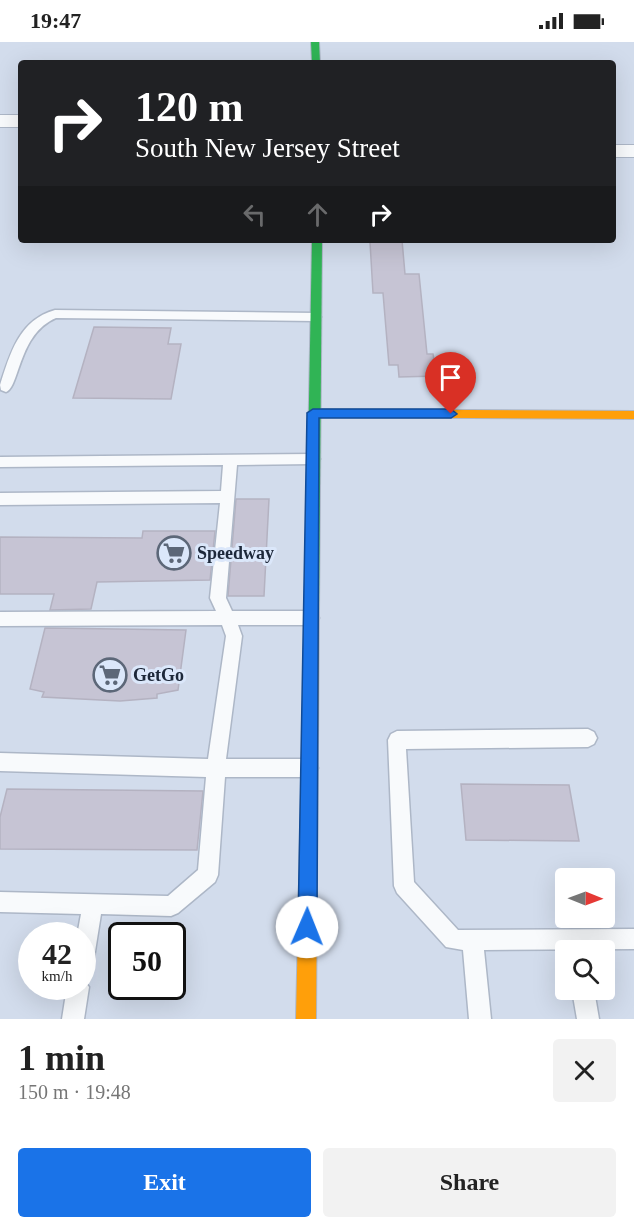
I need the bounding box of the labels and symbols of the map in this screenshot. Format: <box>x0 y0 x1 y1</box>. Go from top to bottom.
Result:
pin <box>425 352 476 414</box>
supermarket icon: Speedway <box>156 535 192 571</box>
place label: Speedway <box>197 543 274 563</box>
supermarket icon: GetGo <box>92 657 128 693</box>
place label: GetGo <box>133 665 184 685</box>
north arrow <box>555 868 615 928</box>
position arrow <box>275 895 339 959</box>
speed limit sign: 50 <box>108 922 186 1000</box>

